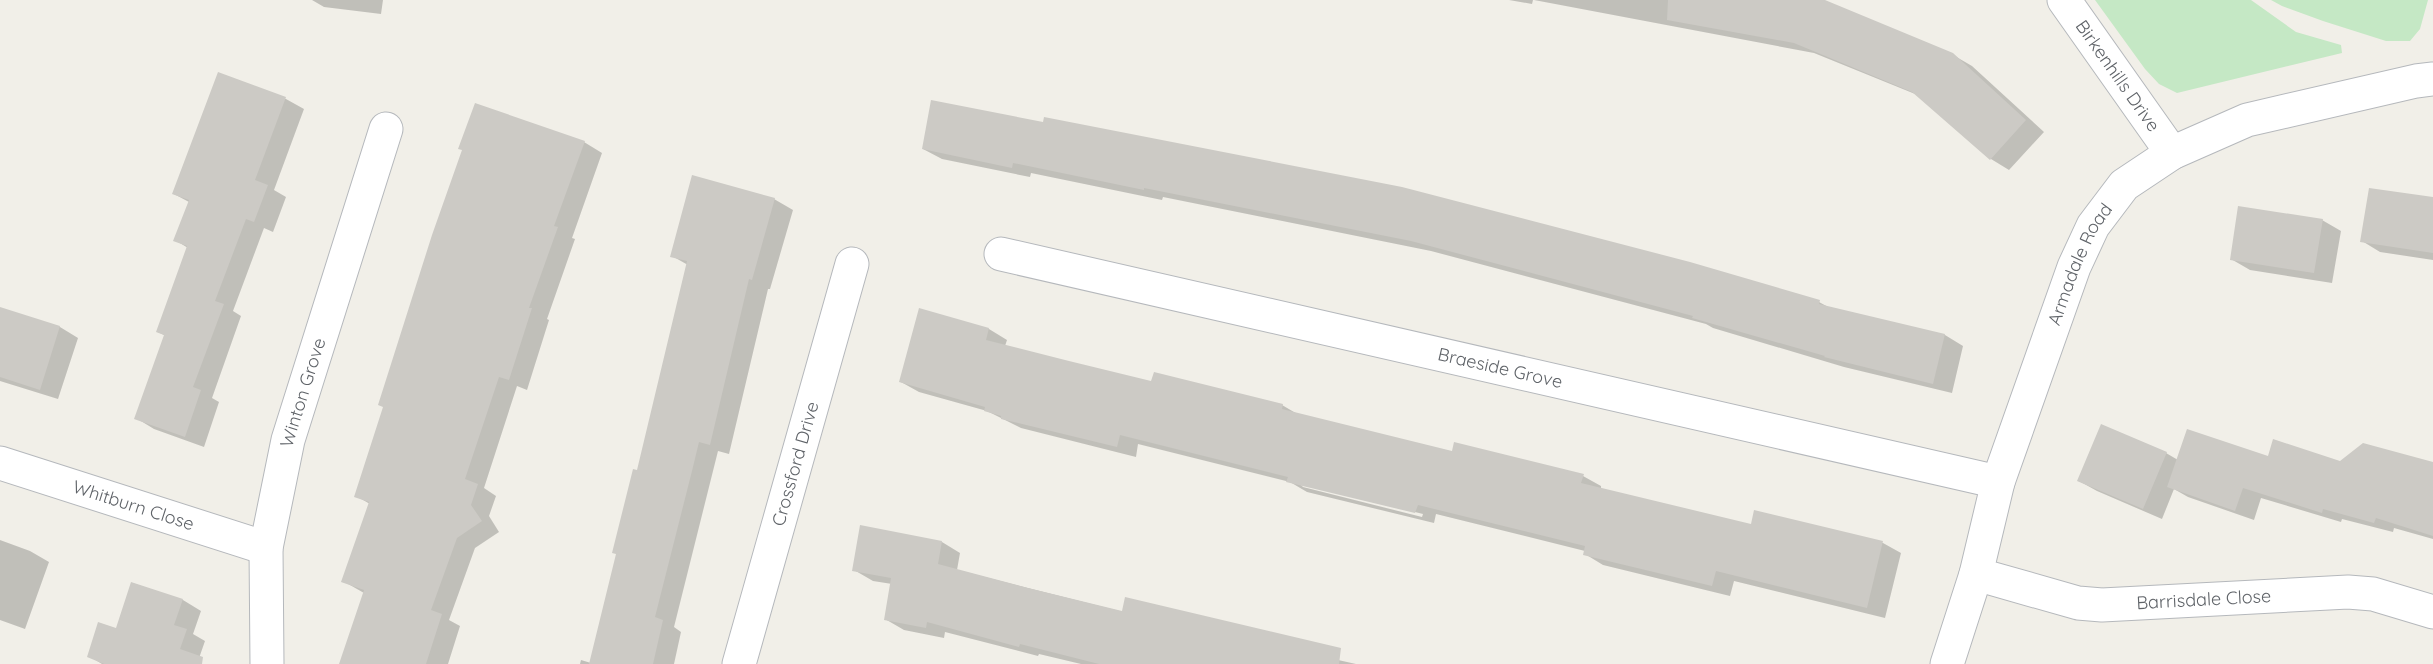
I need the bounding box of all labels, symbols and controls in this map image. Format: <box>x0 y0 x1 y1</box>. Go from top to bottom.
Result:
street label: Birkenhills Drive <box>2071 15 2165 136</box>
street label: Armadale Road <box>2042 199 2117 328</box>
street label: Winton Grove <box>274 335 330 450</box>
street label: Braeside Grove <box>1436 342 1565 393</box>
street label: Crossford Drive <box>767 399 824 529</box>
street label: Whitburn Close <box>70 475 197 535</box>
street label: Barrisdale Close <box>2136 584 2272 614</box>

